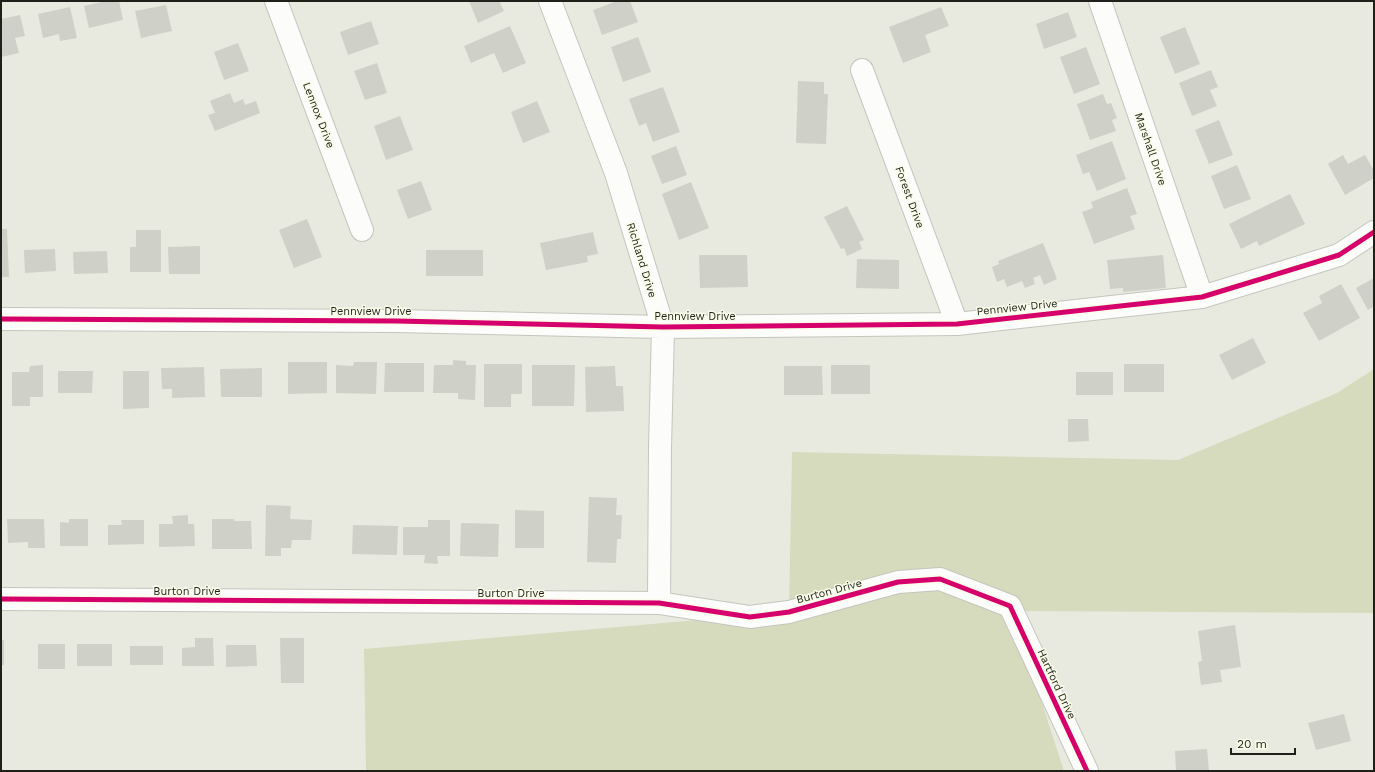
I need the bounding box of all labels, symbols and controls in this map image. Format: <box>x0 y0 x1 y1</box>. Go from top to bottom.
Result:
street label: Lennox Drive <box>300 80 337 150</box>
street label: Marshall Drive <box>1132 111 1169 187</box>
street label: Forest Drive <box>892 164 927 230</box>
street label: Richland Drive <box>624 221 659 299</box>
street label: Pennview Drive <box>976 297 1058 318</box>
street label: Pennview Drive <box>330 305 412 318</box>
street label: Pennview Drive <box>654 310 736 323</box>
street label: Burton Drive <box>795 576 863 606</box>
street label: Burton Drive <box>153 585 221 598</box>
street label: Burton Drive <box>477 587 545 600</box>
street label: Hartford Drive <box>1035 647 1078 721</box>
scale bar <box>1231 730 1295 756</box>
text: 20 m <box>1237 737 1267 751</box>

